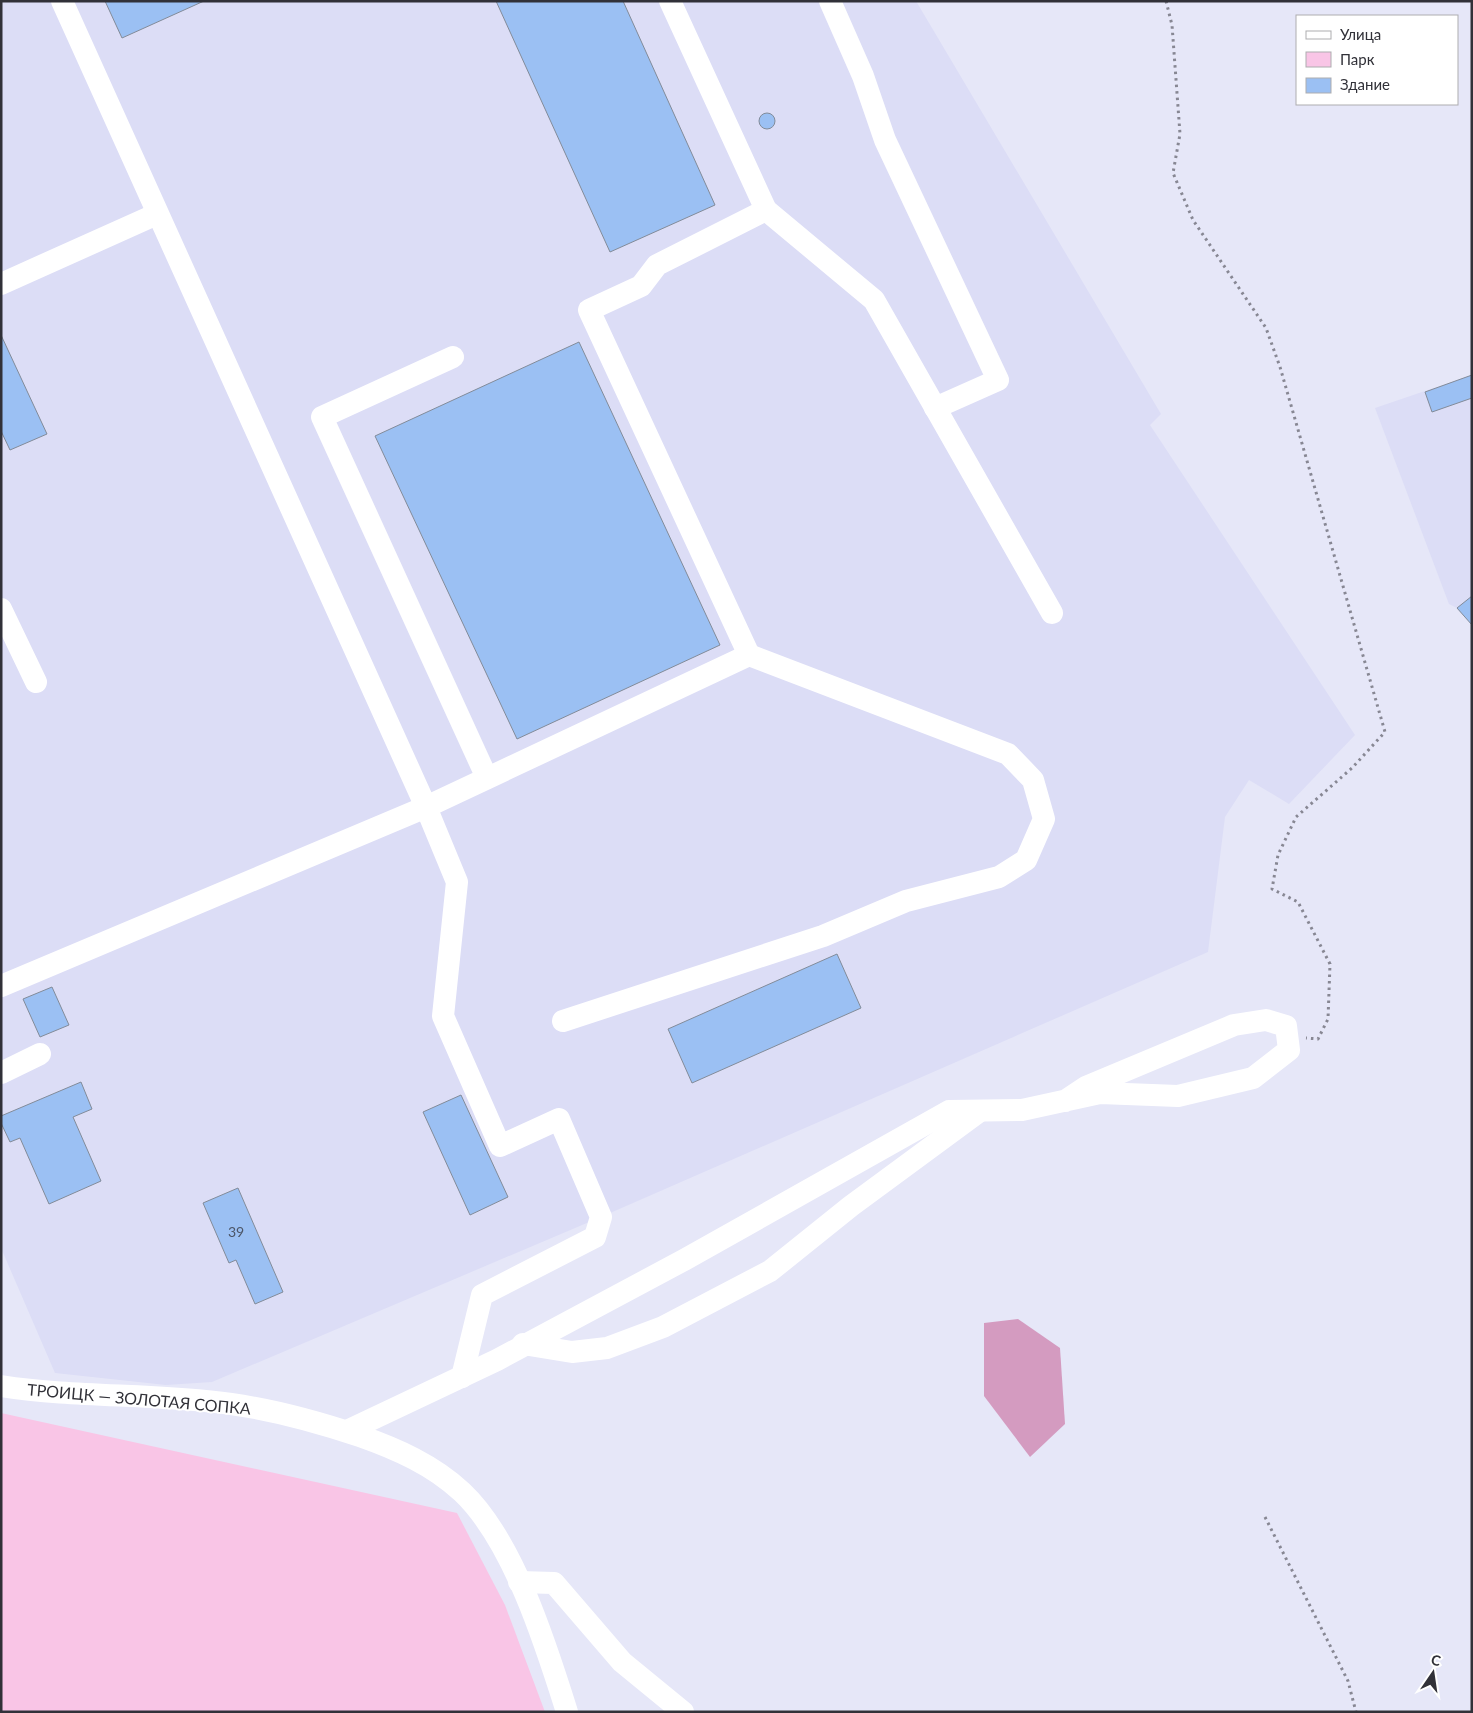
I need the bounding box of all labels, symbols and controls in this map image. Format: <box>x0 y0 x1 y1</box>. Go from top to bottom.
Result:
legend <box>1296 15 1458 105</box>
text: Улица <box>1340 25 1381 43</box>
text: Парк <box>1340 50 1375 68</box>
text: Здание <box>1340 75 1390 93</box>
house number: 39 <box>228 1223 244 1240</box>
street label: ТРОИЦК — ЗОЛОТАЯ СОПКА <box>27 1379 252 1418</box>
north arrow <box>1408 1648 1458 1698</box>
text: С <box>1430 1651 1443 1669</box>

